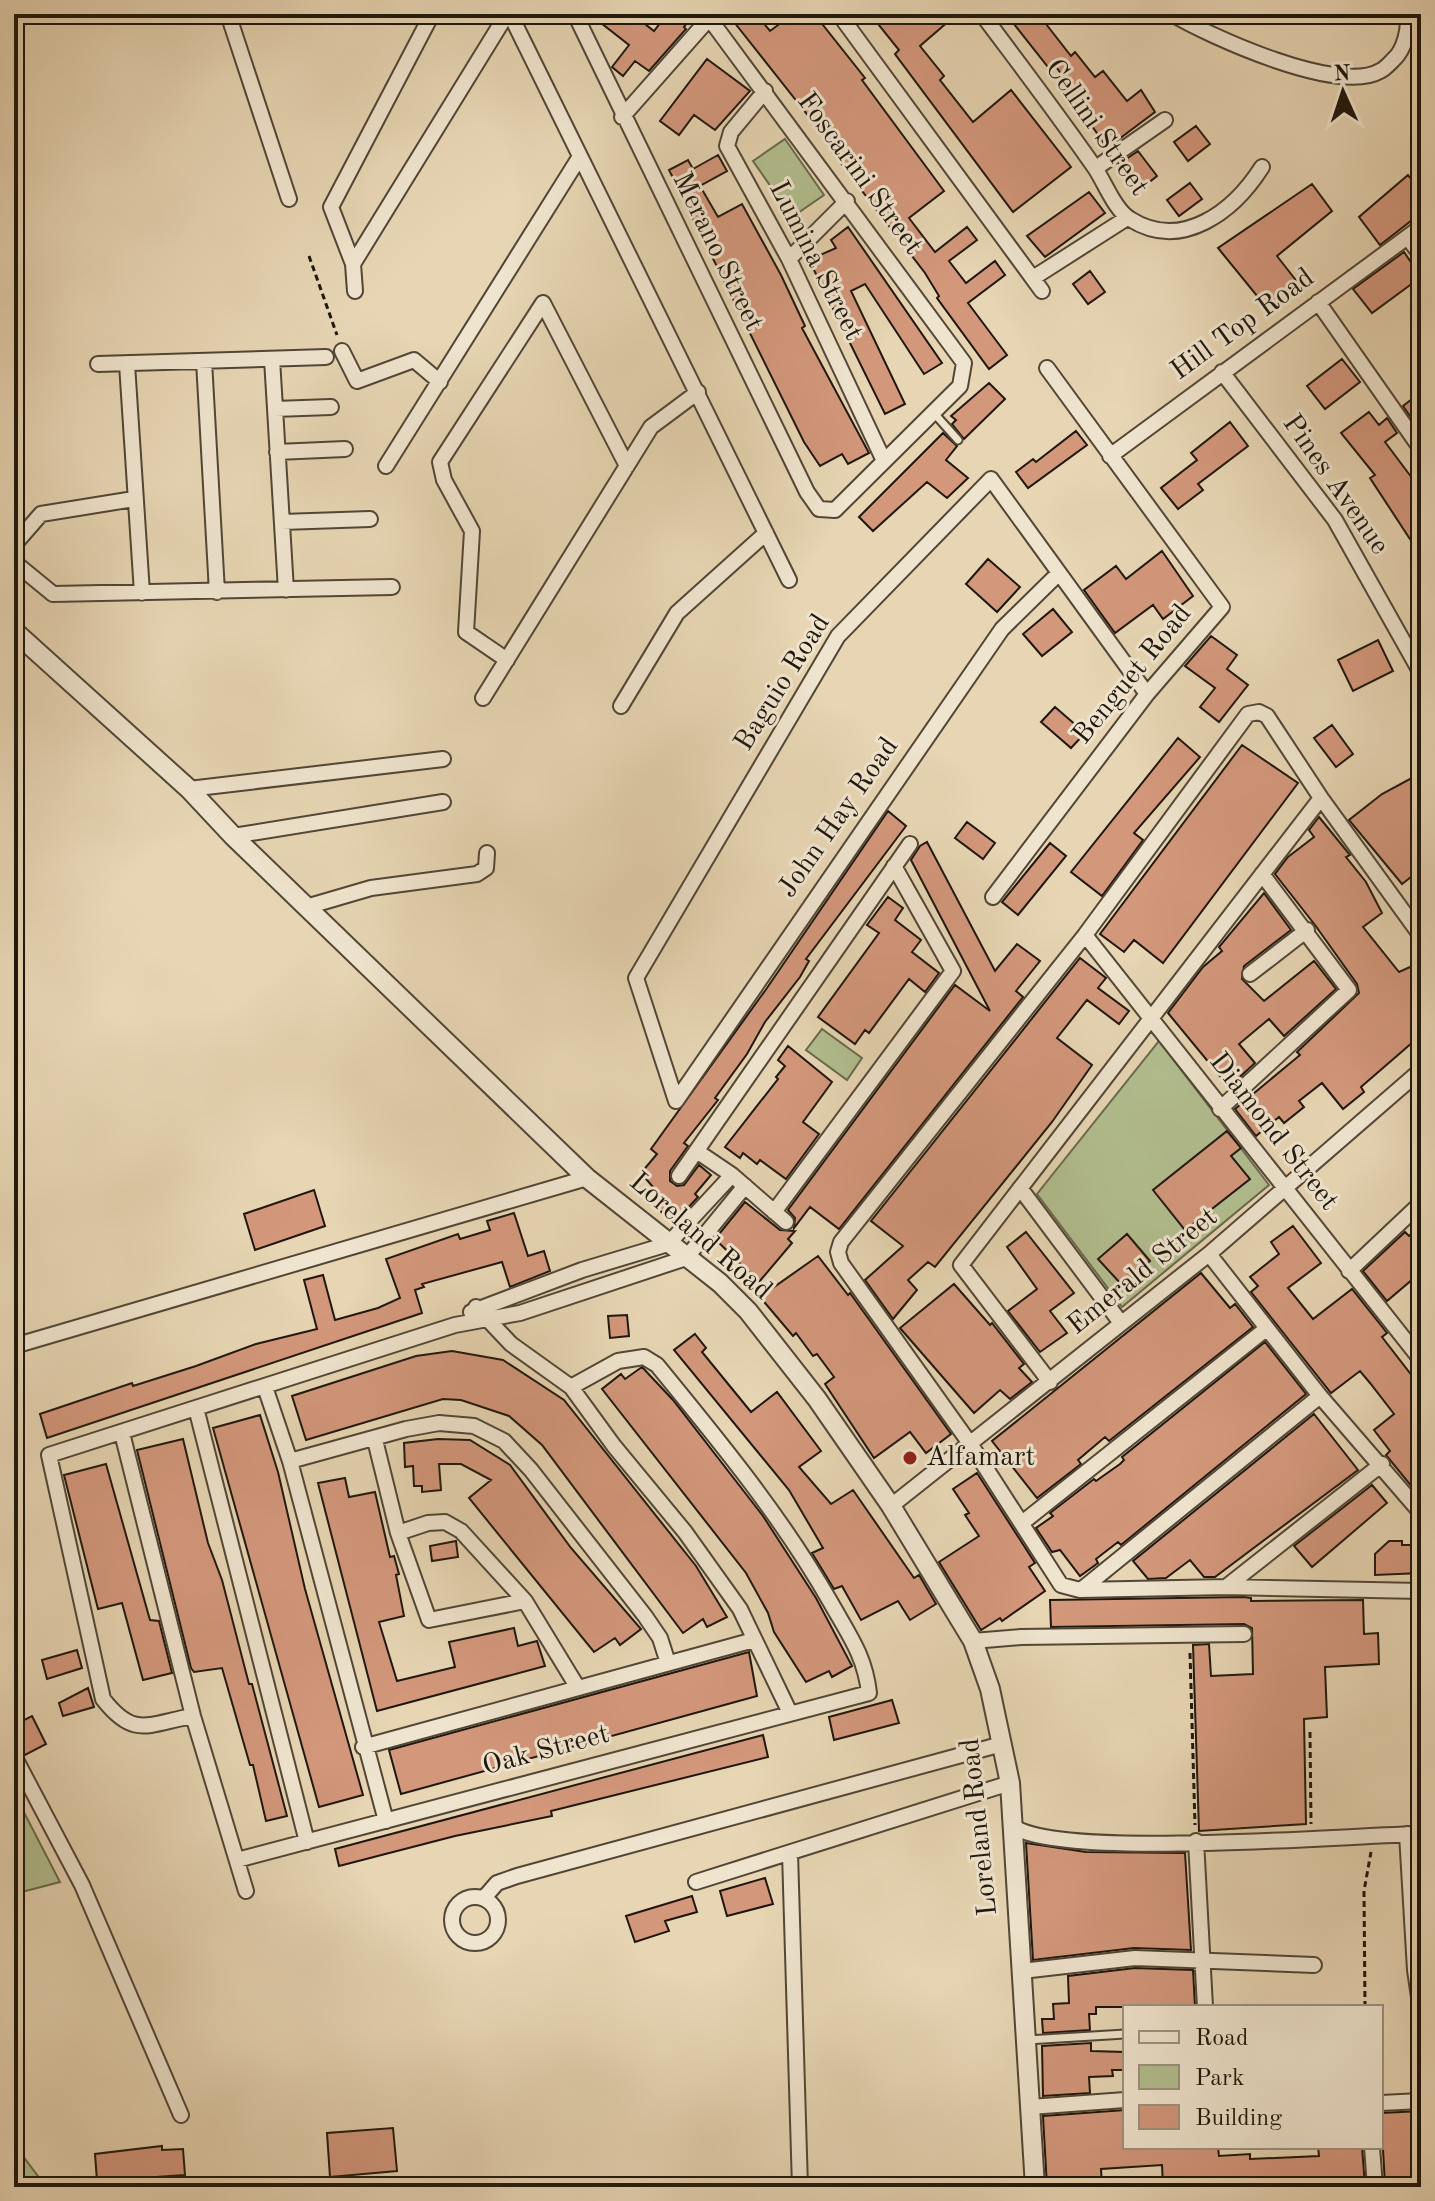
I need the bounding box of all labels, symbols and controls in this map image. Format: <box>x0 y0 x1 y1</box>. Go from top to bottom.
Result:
north arrow <box>1303 52 1383 132</box>
street label: Cellini Street <box>1039 55 1153 201</box>
text: N <box>1333 63 1351 85</box>
street label: Foscarini Street <box>791 88 927 260</box>
street label: Merano Street <box>667 168 767 336</box>
street label: Lumina Street <box>763 177 867 345</box>
street label: Hill Top Road <box>1166 264 1320 386</box>
street label: Pines Avenue <box>1277 410 1393 560</box>
street label: Benguet Road <box>1069 600 1197 750</box>
street label: Baguio Road <box>730 610 836 756</box>
street label: John Hay Road <box>774 733 904 903</box>
street label: Diamond Street <box>1203 1048 1343 1216</box>
street label: Loreland Road <box>624 1168 776 1306</box>
street label: Emerald Street <box>1063 1203 1223 1341</box>
place label: Alfamart <box>926 1444 1035 1472</box>
marker: Alfamart <box>901 1449 919 1467</box>
street label: Oak Street <box>480 1721 612 1781</box>
street label: Loreland Road <box>957 1737 1003 1917</box>
legend <box>1123 2005 1383 2149</box>
text: Road <box>1195 2027 1248 2051</box>
text: Park <box>1195 2067 1244 2091</box>
text: Building <box>1195 2107 1282 2131</box>

